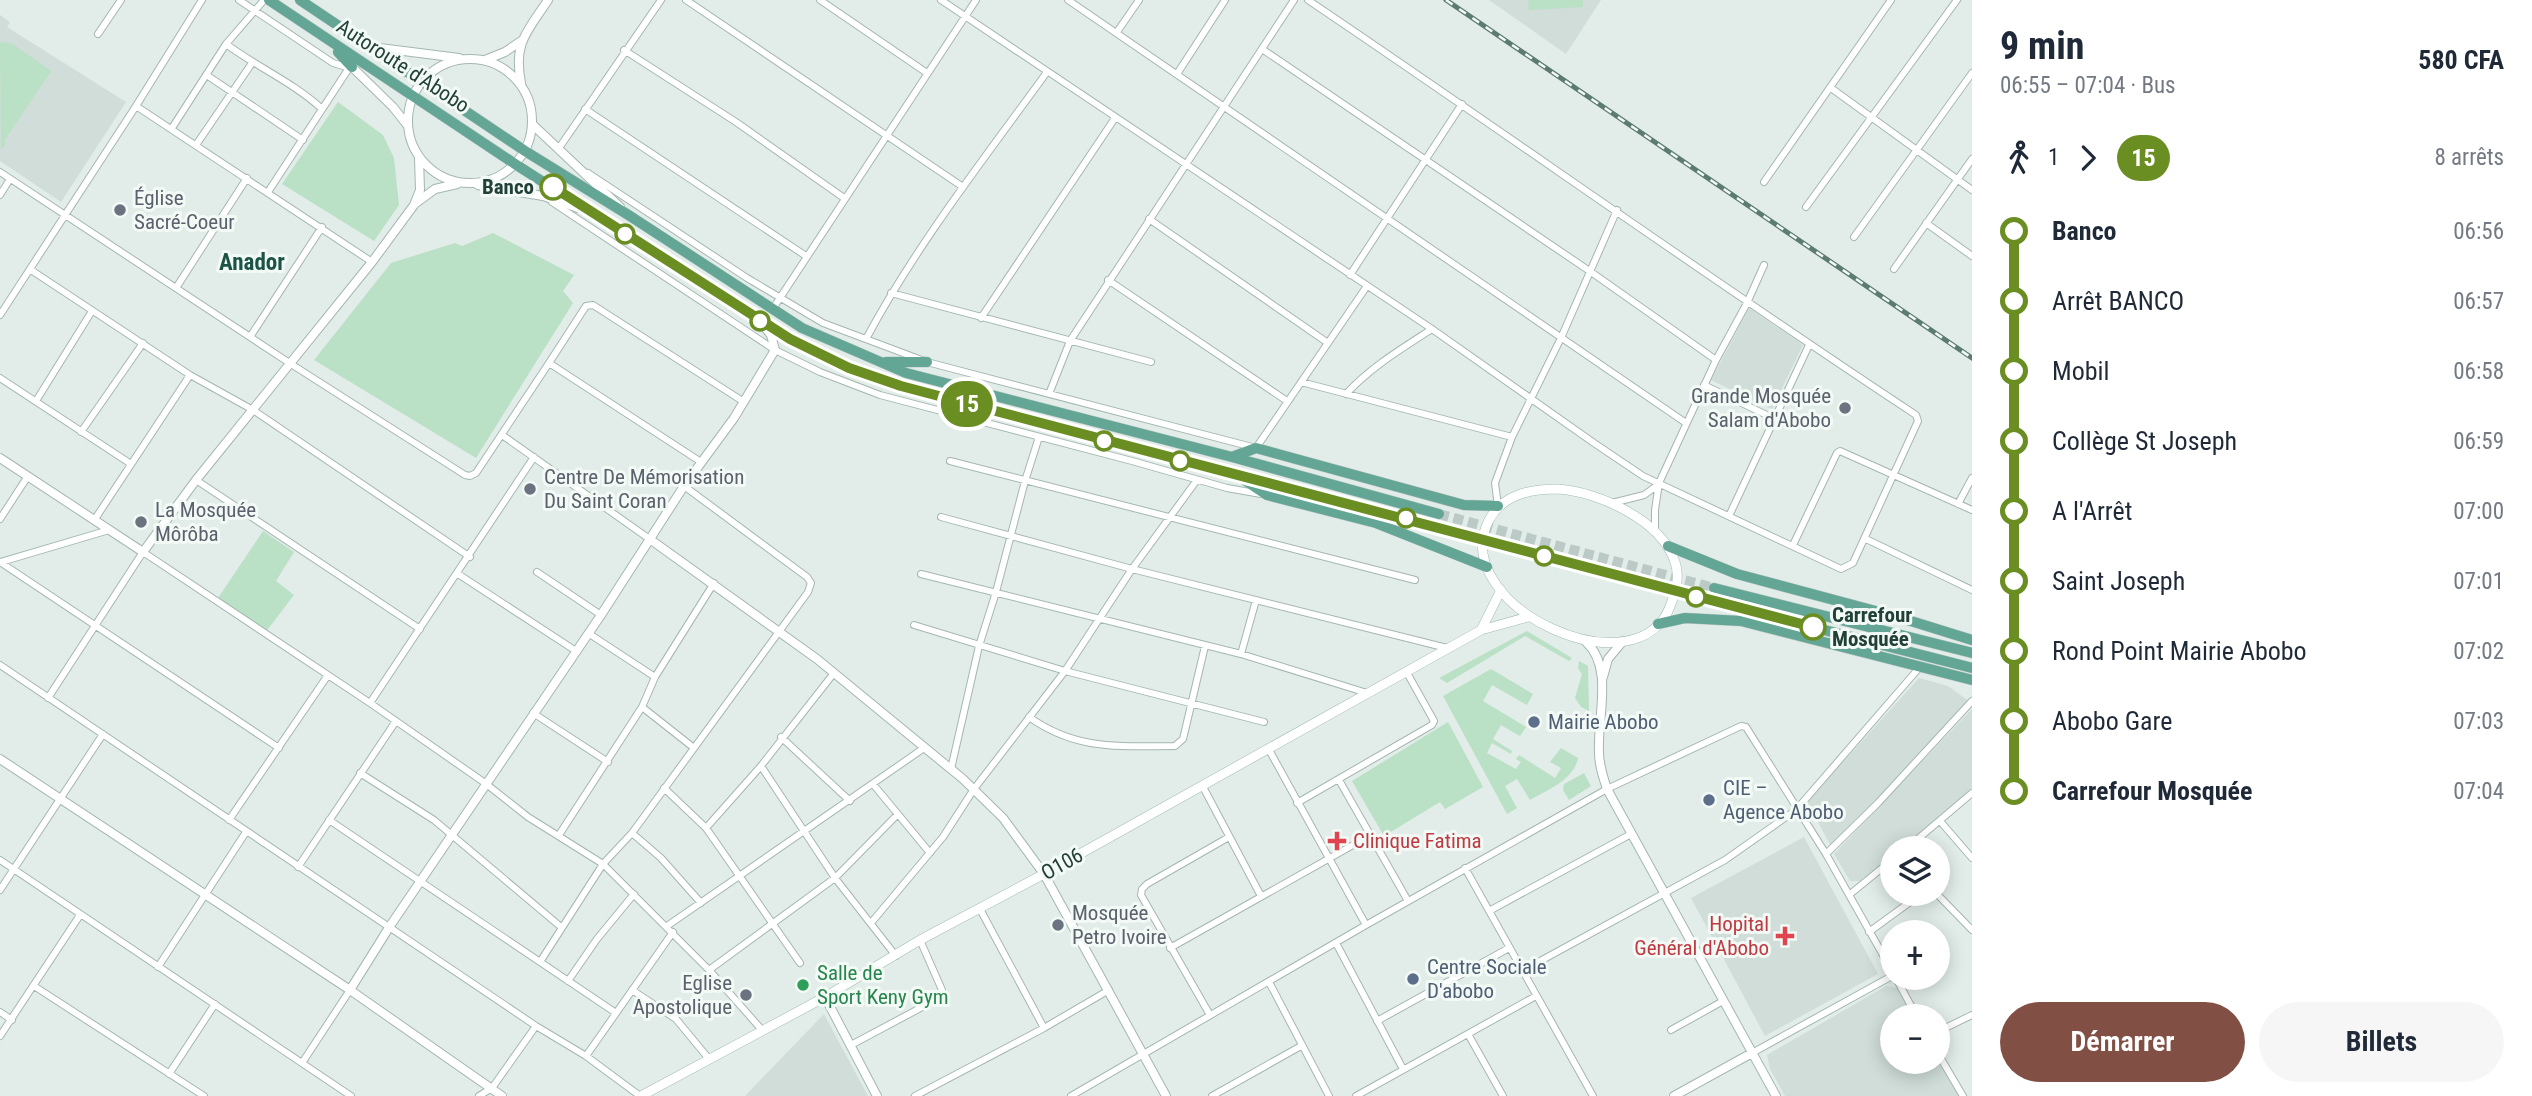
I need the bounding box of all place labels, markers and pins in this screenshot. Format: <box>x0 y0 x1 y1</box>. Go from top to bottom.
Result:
marker: Banco <box>540 174 566 200</box>
place label: Banco <box>482 175 534 199</box>
place label: Église Sacré-Coeur <box>134 186 235 234</box>
marker: Église Sacré-Coeur <box>112 202 128 218</box>
unlabelled marker <box>615 224 635 244</box>
unlabelled marker <box>750 311 770 331</box>
place label: Grande Mosquée Salam d'Abobo <box>1691 384 1831 432</box>
marker: Grande Mosquée Salam d'Abobo <box>1837 400 1853 416</box>
unlabelled marker <box>1094 431 1114 451</box>
unlabelled marker <box>1170 451 1190 471</box>
place label: Centre De Mémorisation Du Saint Coran <box>544 465 744 513</box>
marker: Centre De Mémorisation Du Saint Coran <box>522 481 538 497</box>
place label: La Mosquée Môrôba <box>155 498 256 546</box>
unlabelled marker <box>1396 508 1416 528</box>
marker: La Mosquée Môrôba <box>133 514 149 530</box>
unlabelled marker <box>1534 546 1554 566</box>
unlabelled marker <box>1686 587 1706 607</box>
place label: Carrefour Mosquée <box>1832 603 1912 651</box>
marker: Carrefour Mosquée <box>1800 614 1826 640</box>
place label: Mairie Abobo <box>1548 710 1659 734</box>
marker: Mairie Abobo <box>1526 714 1542 730</box>
place label: CIE – Agence Abobo <box>1723 776 1844 824</box>
marker: CIE – Agence Abobo <box>1701 792 1717 808</box>
place label: Clinique Fatima <box>1353 829 1482 853</box>
marker: Clinique Fatima <box>1327 831 1347 851</box>
place label: Mosquée Petro Ivoire <box>1072 901 1167 949</box>
place label: Hopital Général d'Abobo <box>1634 912 1769 960</box>
marker: Mosquée Petro Ivoire <box>1050 917 1066 933</box>
marker: Hopital Général d'Abobo <box>1775 926 1795 946</box>
place label: Centre Sociale D'abobo <box>1427 955 1547 1003</box>
place label: Salle de Sport Keny Gym <box>817 961 948 1009</box>
place label: Eglise Apostolique <box>633 971 732 1019</box>
marker: Centre Sociale D'abobo <box>1405 971 1421 987</box>
marker: Salle de Sport Keny Gym <box>795 977 811 993</box>
marker: Eglise Apostolique <box>738 987 754 1003</box>

